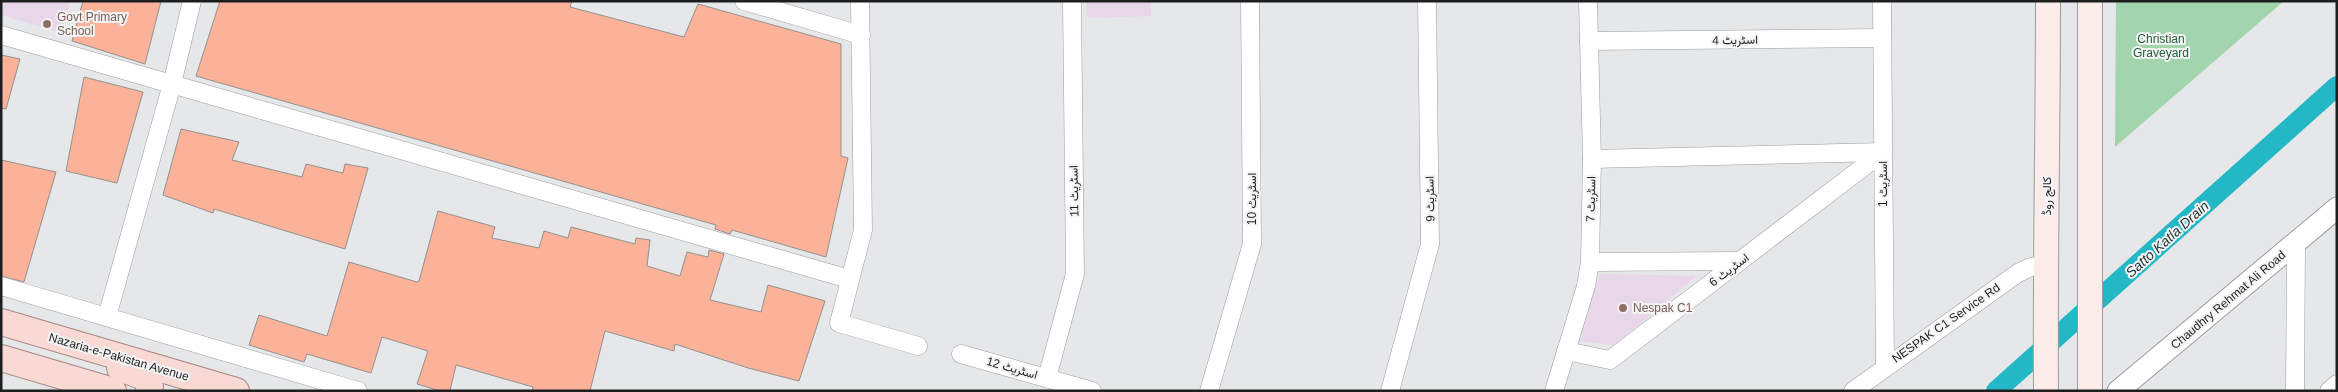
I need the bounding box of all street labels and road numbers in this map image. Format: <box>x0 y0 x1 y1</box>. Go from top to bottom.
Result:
street label: اسٹریٹ 4 <box>1712 33 1758 48</box>
street label: اسٹریٹ 1 <box>1876 161 1891 207</box>
street label: اسٹریٹ 11 <box>1067 165 1082 217</box>
street label: اسٹریٹ 10 <box>1245 173 1260 225</box>
street label: اسٹریٹ 9 <box>1423 176 1438 222</box>
street label: اسٹریٹ 7 <box>1584 176 1599 222</box>
street label: کالج روڈ <box>2040 177 2056 215</box>
street label: Chaudhry Rehmat Ali Road <box>2168 248 2288 352</box>
street label: اسٹریٹ 6 <box>1706 251 1752 290</box>
street label: NESPAK C1 Service Rd <box>1889 280 2003 366</box>
street label: Nazaria-e-Pakistan Avenue <box>47 330 191 384</box>
street label: اسٹریٹ 12 <box>985 354 1039 383</box>

